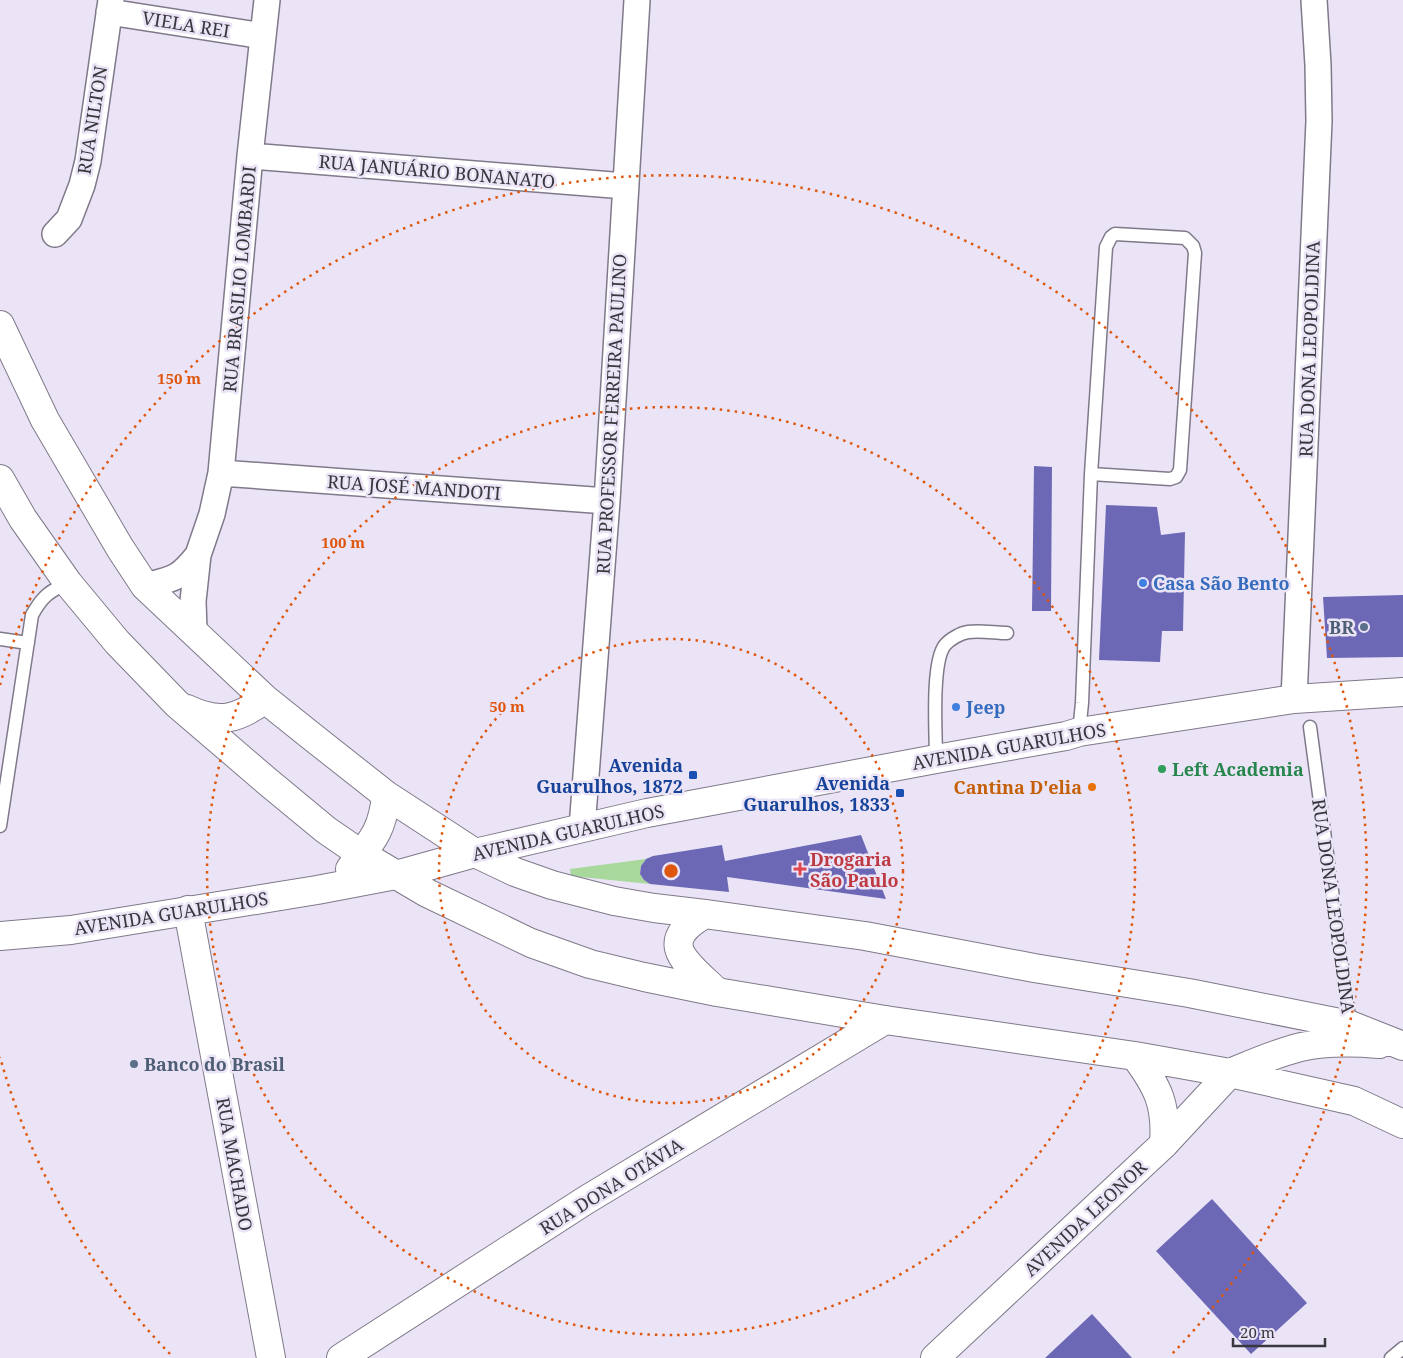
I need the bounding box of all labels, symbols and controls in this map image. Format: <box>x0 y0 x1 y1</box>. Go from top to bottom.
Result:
street label: VIELA REI <box>141 5 231 43</box>
street label: RUA NILTON <box>72 64 112 176</box>
street label: RUA JANUÁRIO BONANATO <box>318 149 556 193</box>
street label: RUA BRASILIO LOMBARDI <box>217 165 261 393</box>
street label: RUA DONA LEOPOLDINA <box>1293 240 1325 458</box>
street label: RUA PROFESSOR FERREIRA PAULINO <box>591 253 631 575</box>
text: 150 m <box>157 368 201 388</box>
street label: RUA JOSÉ MANDOTI <box>326 469 502 505</box>
text: 100 m <box>321 532 365 552</box>
place label: Casa São Bento <box>1153 571 1290 595</box>
marker: Casa São Bento <box>1137 577 1149 589</box>
place label: BR <box>1329 615 1354 639</box>
marker: BR <box>1358 621 1370 633</box>
place label: Jeep <box>965 695 1005 719</box>
text: 50 m <box>489 696 525 716</box>
marker: Jeep <box>950 701 962 713</box>
street label: AVENIDA GUARULHOS <box>910 717 1108 775</box>
place label: Avenida Guarulhos, 1872 <box>536 753 683 798</box>
place label: Left Academia <box>1172 757 1304 781</box>
marker: Left Academia <box>1156 763 1168 775</box>
marker: Avenida Guarulhos, 1872 <box>687 769 699 781</box>
place label: Avenida Guarulhos, 1833 <box>743 771 890 816</box>
place label: Cantina D'elia <box>954 775 1082 799</box>
marker: Cantina D'elia <box>1086 781 1098 793</box>
marker: Avenida Guarulhos, 1833 <box>894 787 906 799</box>
street label: RUA DONA LEOPOLDINA <box>1307 797 1361 1015</box>
street label: AVENIDA GUARULHOS <box>470 798 666 866</box>
place label: Drogaria São Paulo <box>810 847 899 892</box>
centre of rings <box>662 862 680 880</box>
marker: Drogaria São Paulo <box>794 863 806 875</box>
street label: AVENIDA GUARULHOS <box>72 886 270 940</box>
place label: Banco do Brasil <box>144 1052 285 1076</box>
marker: Banco do Brasil <box>128 1058 140 1070</box>
street label: RUA MACHADO <box>211 1095 259 1233</box>
street label: RUA DONA OTÁVIA <box>535 1132 687 1240</box>
street label: AVENIDA LEONOR <box>1018 1155 1152 1281</box>
scale bar <box>1233 1316 1326 1348</box>
text: 20 m <box>1240 1322 1275 1342</box>

